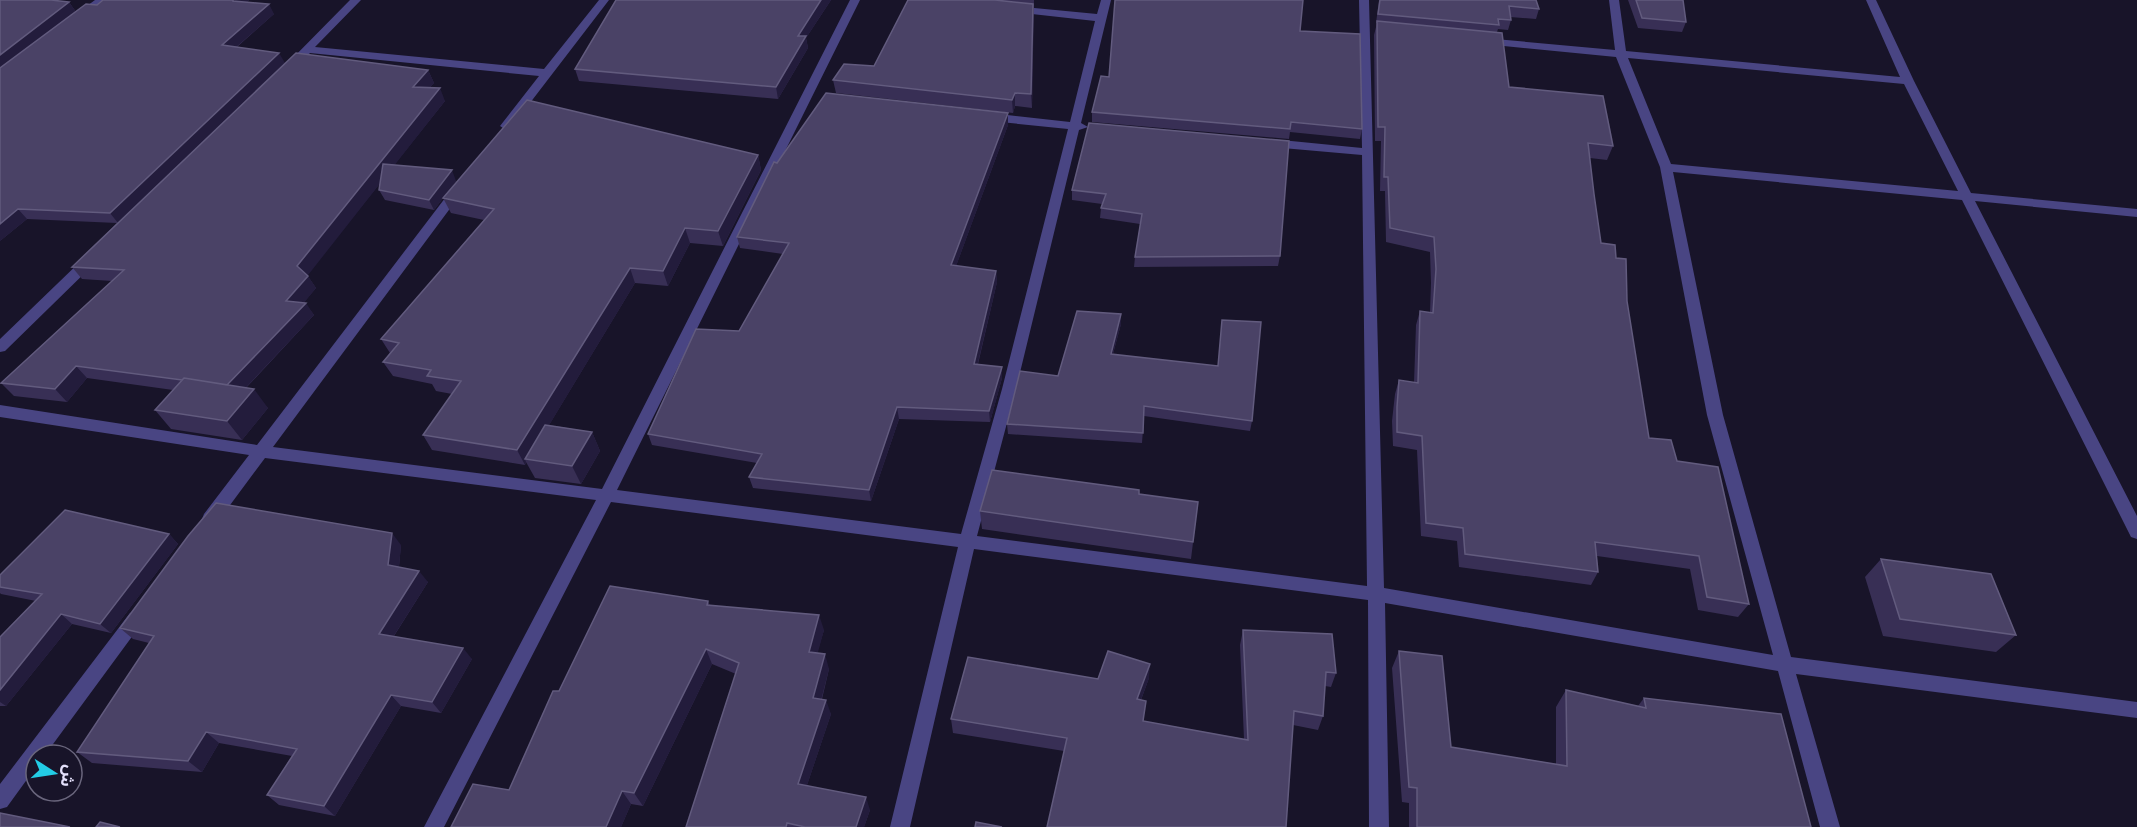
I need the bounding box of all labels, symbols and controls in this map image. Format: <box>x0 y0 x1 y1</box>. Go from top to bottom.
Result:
north arrow <box>24 743 84 803</box>
text: ش <box>57 763 81 789</box>

